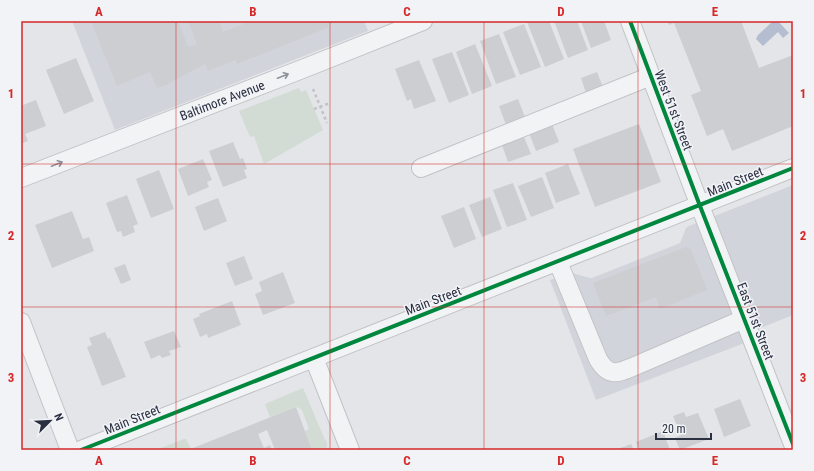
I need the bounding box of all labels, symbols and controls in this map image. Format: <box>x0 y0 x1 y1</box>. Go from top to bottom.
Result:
text: A <box>95 4 103 19</box>
text: B <box>249 4 257 19</box>
text: C <box>403 4 411 19</box>
text: D <box>557 4 565 19</box>
text: E <box>712 4 719 19</box>
street label: West 51st Street <box>651 68 696 153</box>
one-way arrow <box>277 72 289 80</box>
street label: Baltimore Avenue <box>178 77 267 124</box>
text: 1 <box>8 86 14 101</box>
text: 1 <box>800 86 806 101</box>
one-way arrow <box>51 159 63 167</box>
street label: Main Street <box>705 163 765 199</box>
text: 2 <box>8 228 15 243</box>
text: 2 <box>800 228 807 243</box>
street label: East 51st Street <box>734 280 777 362</box>
street label: Main Street <box>403 283 463 318</box>
text: 3 <box>8 370 14 385</box>
text: 3 <box>800 370 806 385</box>
north arrow <box>30 401 70 441</box>
street label: Main Street <box>102 401 162 437</box>
text: N <box>51 411 66 423</box>
scale bar <box>656 415 711 441</box>
text: 20 m <box>662 422 686 436</box>
text: A <box>95 453 103 468</box>
text: B <box>249 453 257 468</box>
text: C <box>403 453 411 468</box>
text: D <box>557 453 565 468</box>
text: E <box>712 453 719 468</box>

